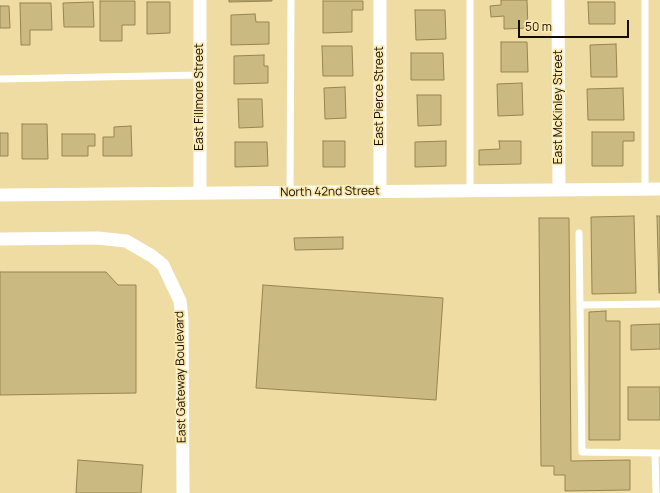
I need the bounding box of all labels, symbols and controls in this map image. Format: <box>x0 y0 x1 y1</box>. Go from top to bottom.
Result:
scale bar <box>520 12 631 38</box>
text: 50 m <box>525 18 552 35</box>
street label: East Fillmore Street <box>193 43 207 151</box>
street label: East Pierce Street <box>373 46 387 146</box>
street label: East McKinley Street <box>552 50 566 164</box>
street label: North 42nd Street <box>280 184 380 200</box>
street label: East Gateway Boulevard <box>173 311 189 443</box>

